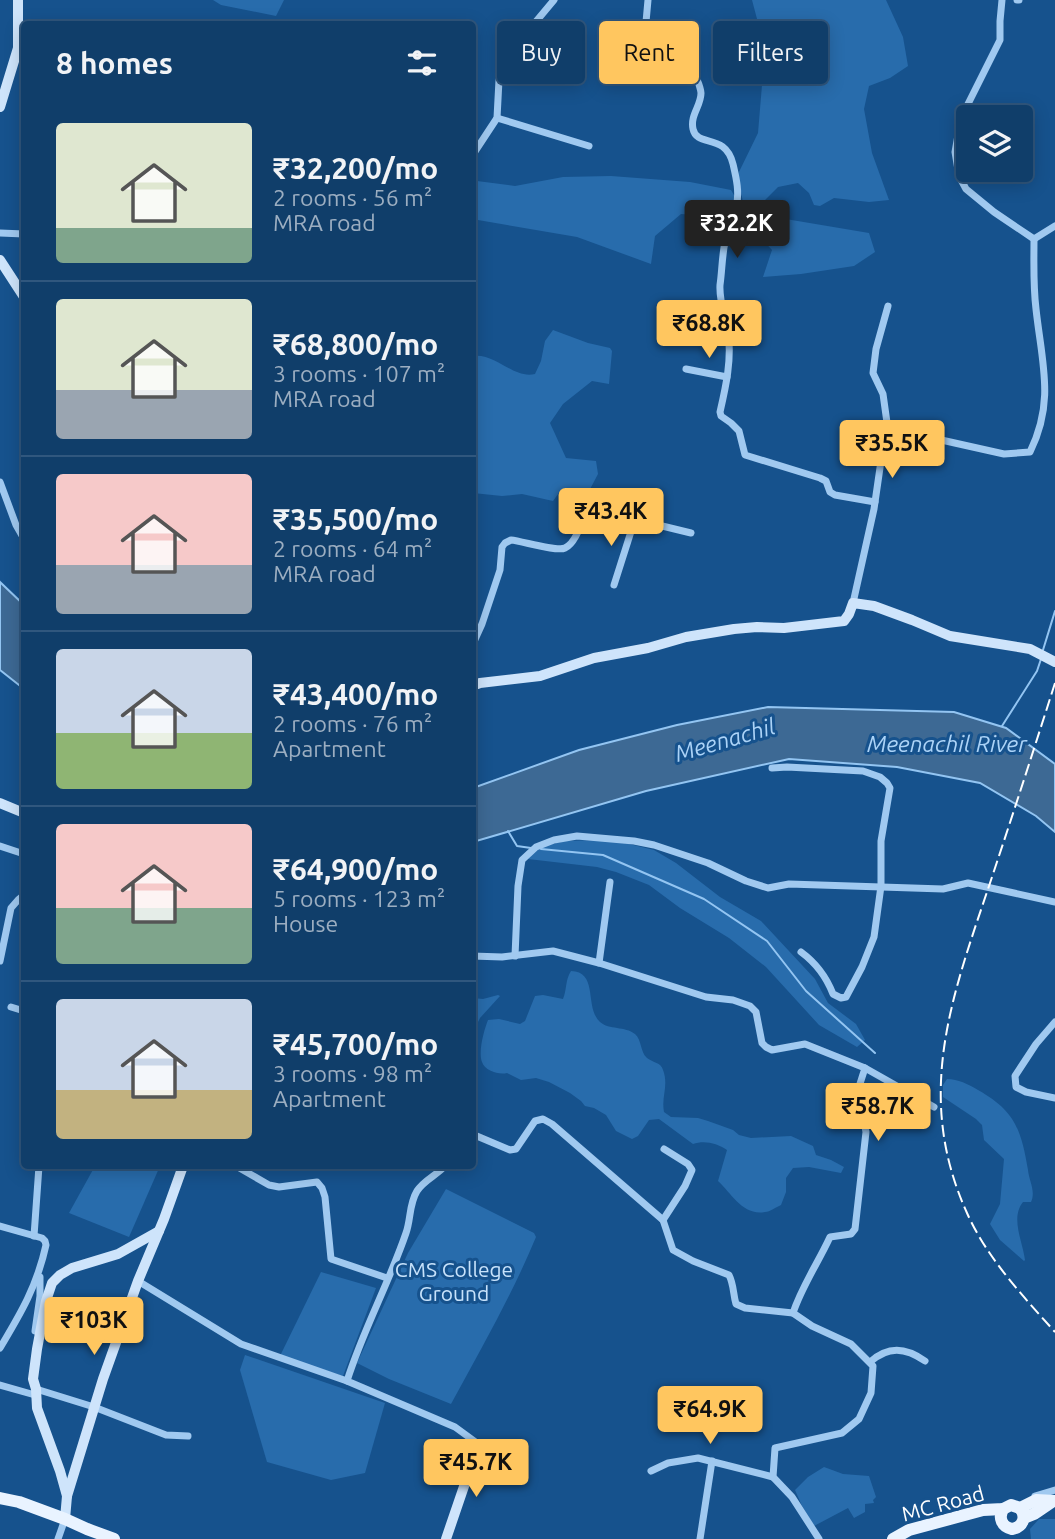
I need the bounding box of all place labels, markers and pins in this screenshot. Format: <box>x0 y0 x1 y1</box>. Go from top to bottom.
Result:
pin: ₹32.2K <box>680 201 794 260</box>
pin: ₹68.8K <box>652 300 766 360</box>
pin: ₹35.5K <box>835 420 949 480</box>
pin: ₹43.4K <box>554 489 668 548</box>
pin: ₹58.7K <box>821 1084 935 1143</box>
pin: ₹103K <box>45 1298 143 1357</box>
pin: ₹64.9K <box>653 1386 767 1446</box>
pin: ₹45.7K <box>419 1440 533 1499</box>

